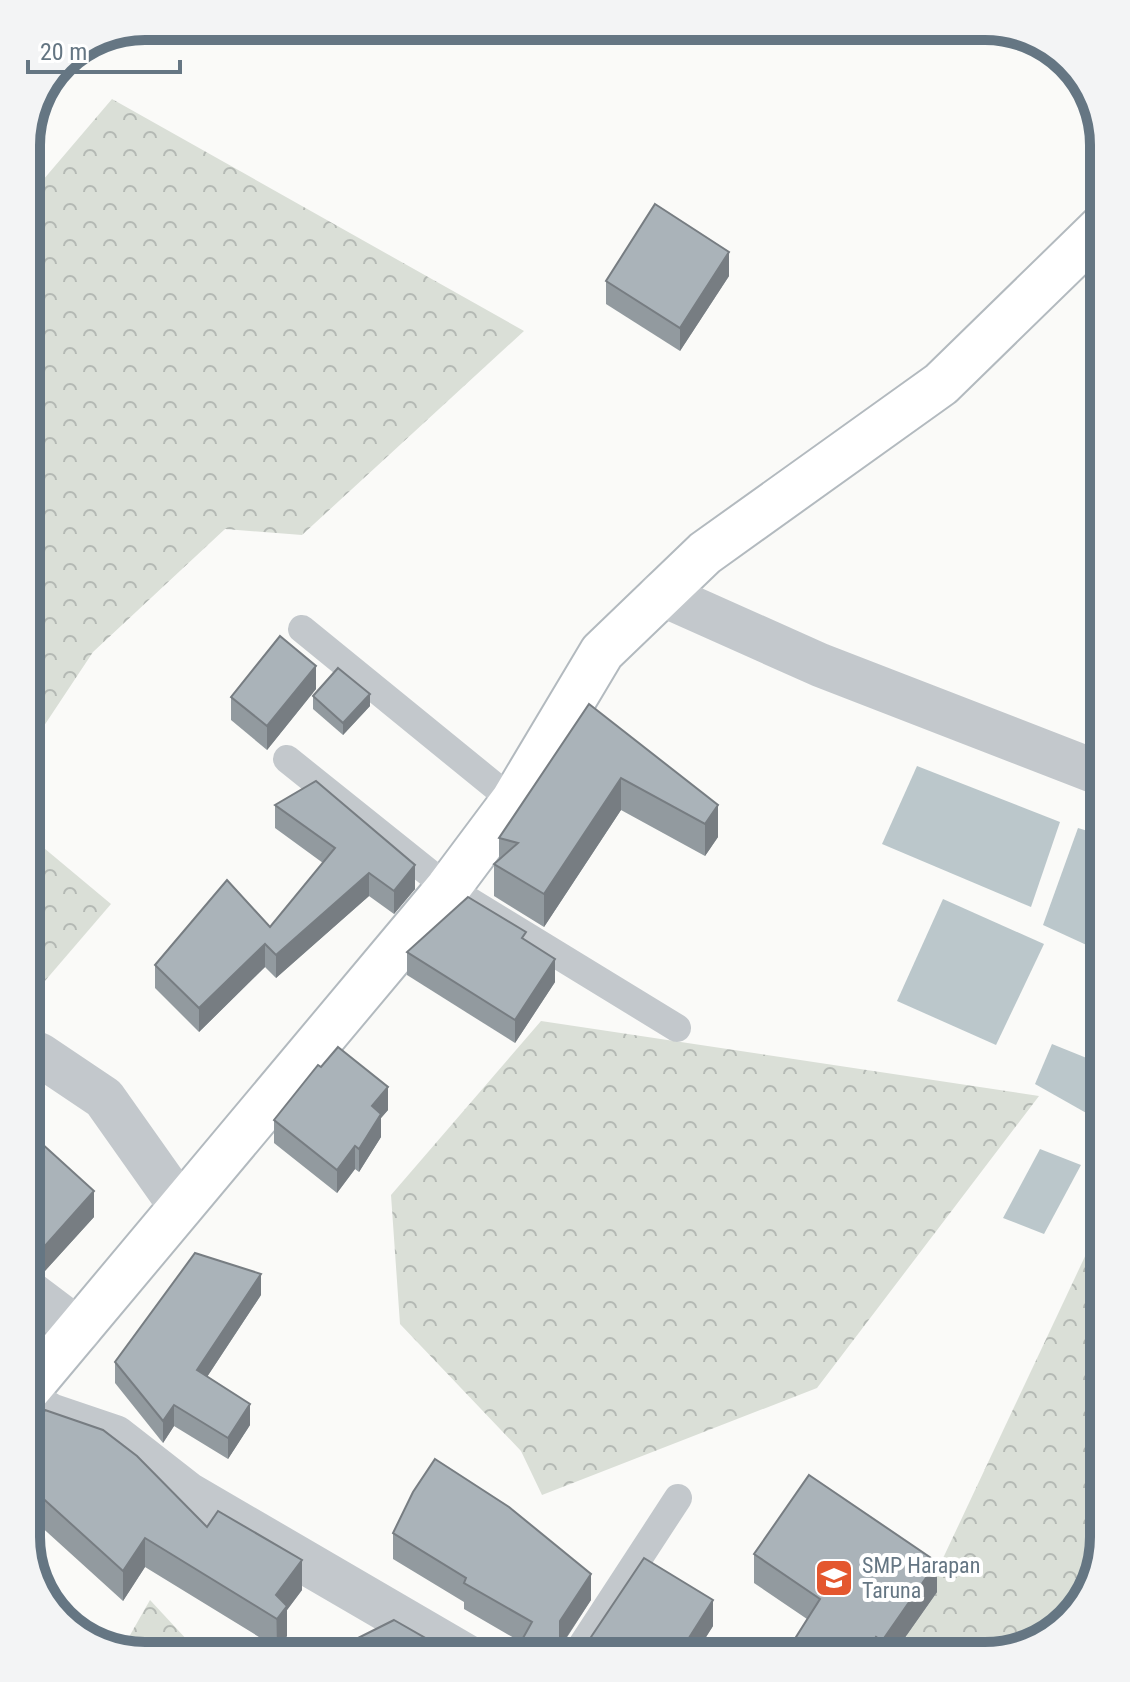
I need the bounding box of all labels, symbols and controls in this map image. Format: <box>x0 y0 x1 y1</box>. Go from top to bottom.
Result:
scale bar <box>28 24 180 74</box>
text: 20 m <box>40 38 87 66</box>
place label: SMP Harapan Taruna <box>862 1553 980 1603</box>
school or university icon: SMP Harapan Taruna <box>813 1557 855 1599</box>

